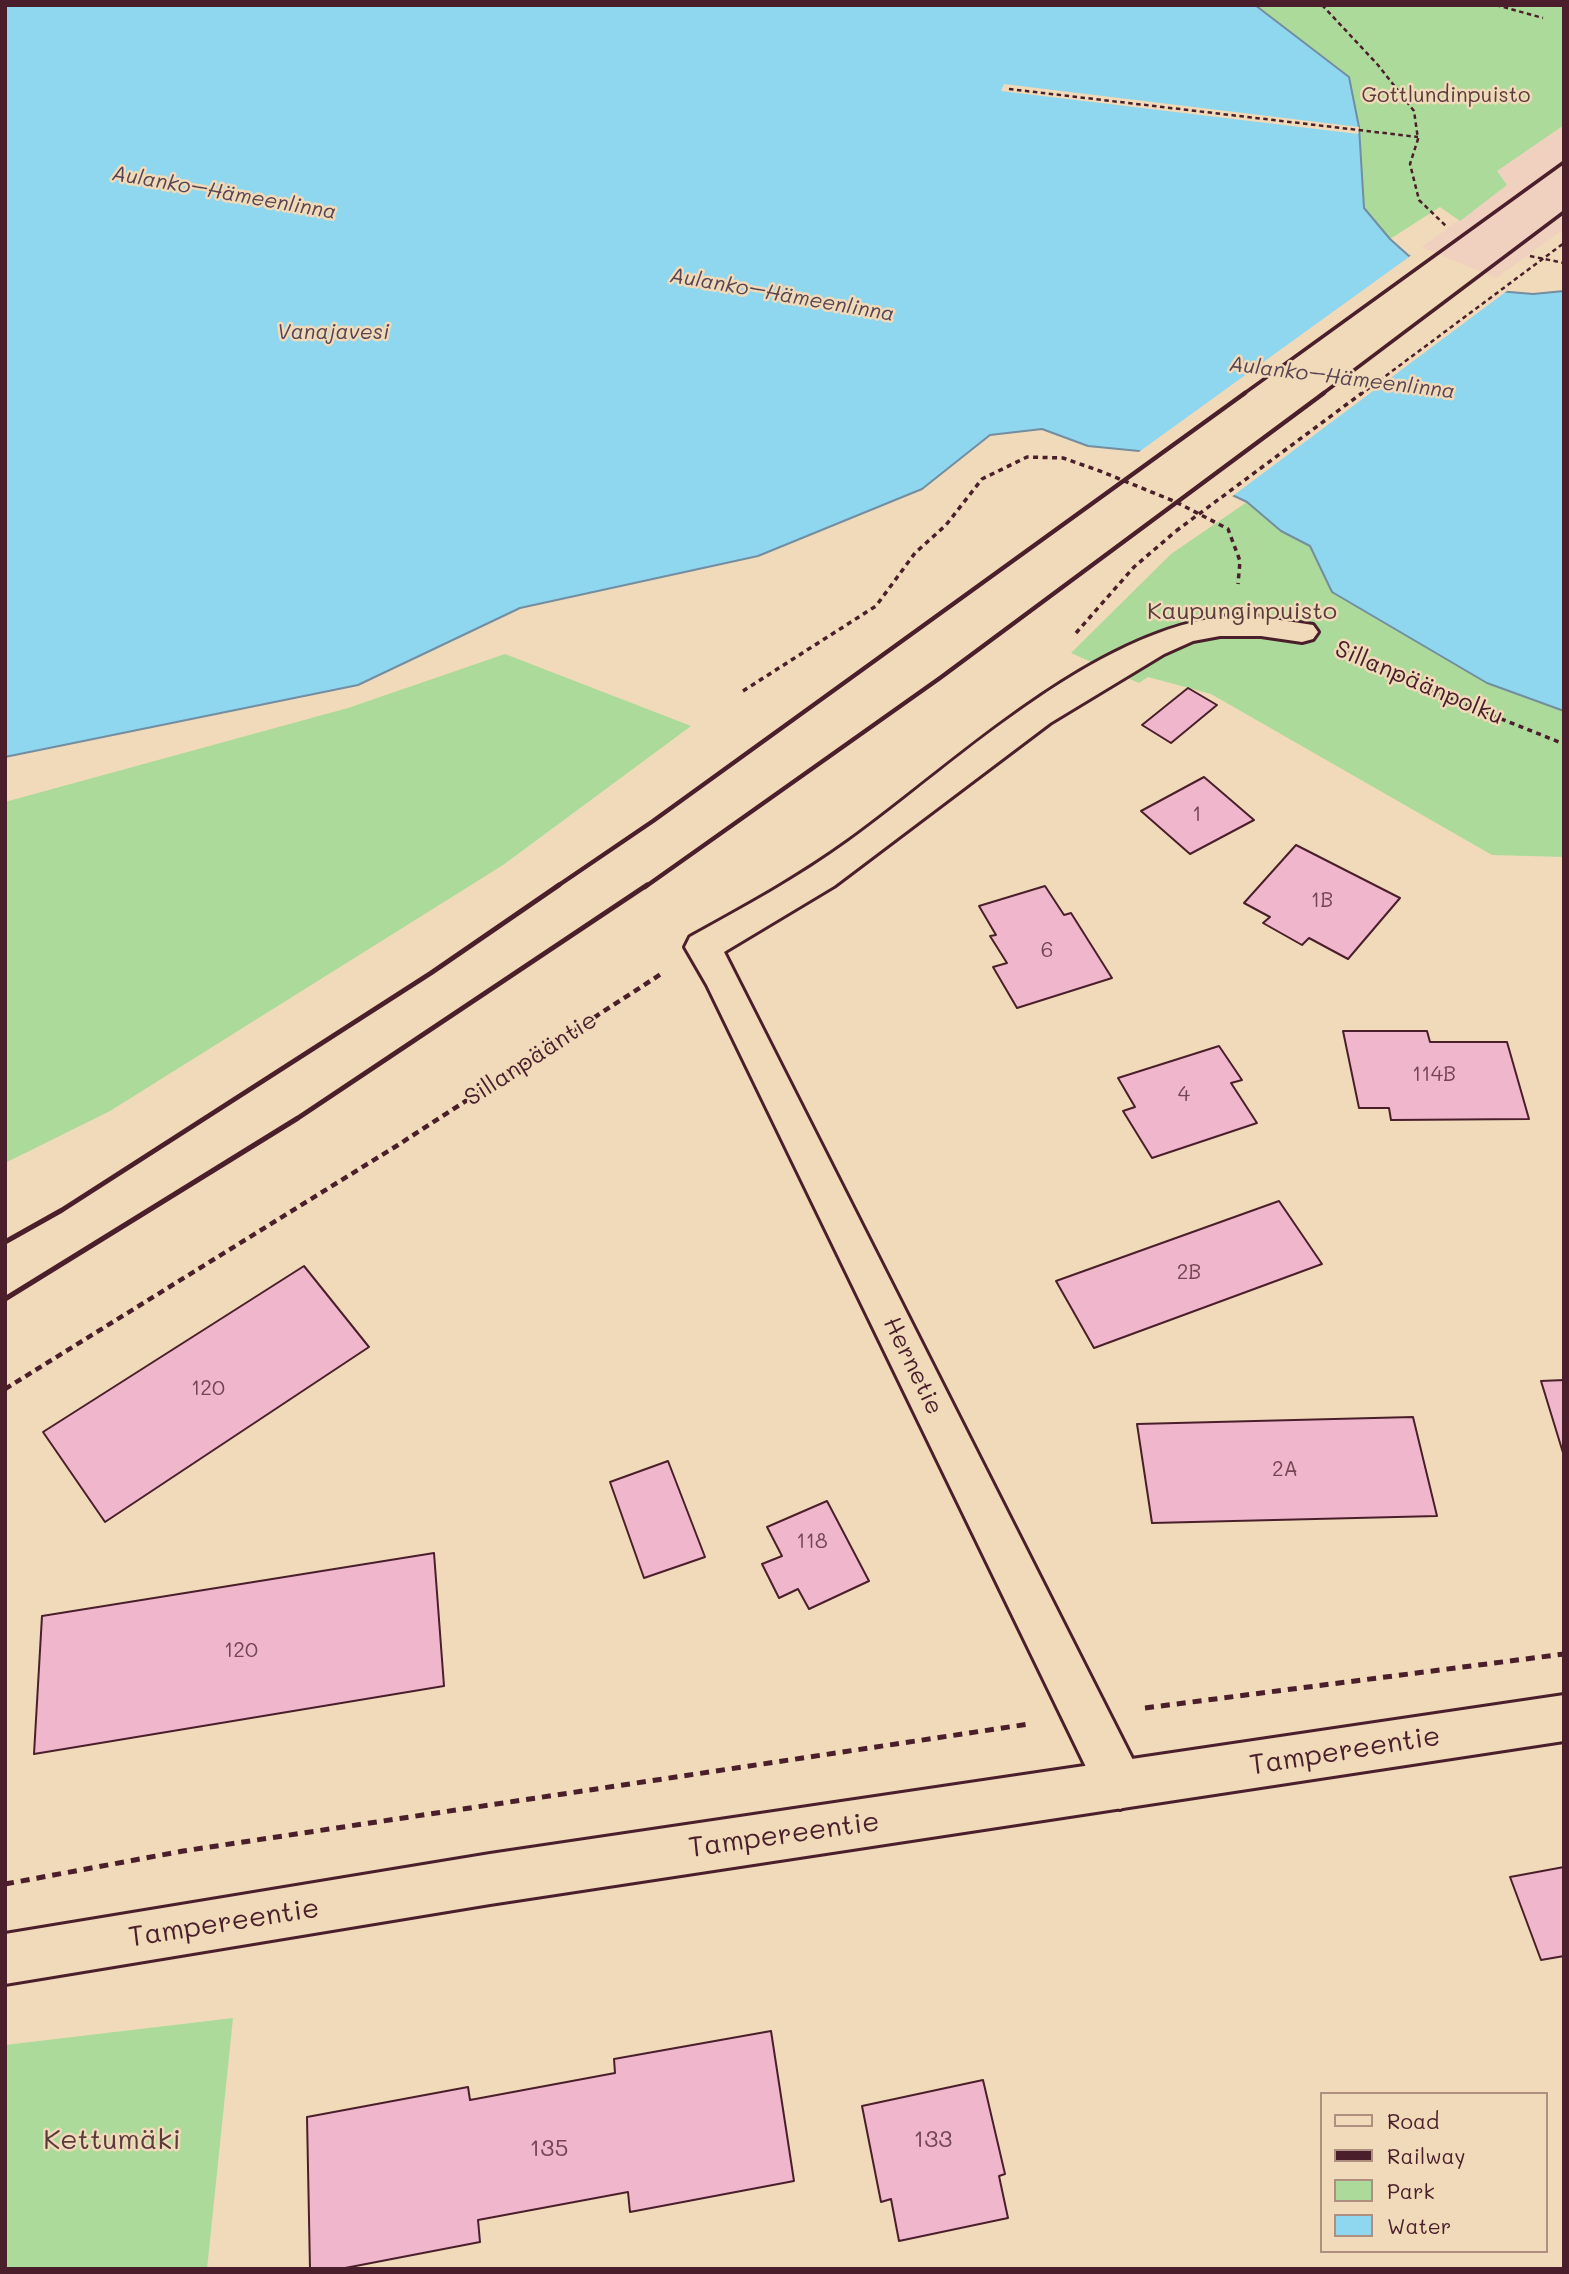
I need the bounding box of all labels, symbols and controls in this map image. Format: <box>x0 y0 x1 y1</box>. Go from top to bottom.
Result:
park label: Gottlundinpuisto <box>1361 83 1531 109</box>
water label: Aulanko–Hämeenlinna <box>110 161 338 225</box>
water label: Aulanko–Hämeenlinna <box>668 263 896 327</box>
water label: Vanajavesi <box>277 320 389 346</box>
water label: Aulanko–Hämeenlinna <box>1228 352 1456 404</box>
park label: Kaupunginpuisto <box>1147 598 1337 626</box>
street label: Sillanpäänpolku <box>1330 635 1508 731</box>
house number: 1 <box>1192 802 1202 828</box>
house number: 1B <box>1311 888 1333 914</box>
house number: 6 <box>1041 938 1053 964</box>
street label: Sillanpääntie <box>459 1006 603 1112</box>
house number: 114B <box>1412 1062 1456 1088</box>
house number: 4 <box>1178 1082 1190 1108</box>
house number: 2B <box>1177 1260 1201 1286</box>
street label: Hernetie <box>877 1313 949 1419</box>
house number: 120 <box>191 1376 225 1402</box>
house number: 2A <box>1272 1457 1298 1483</box>
house number: 118 <box>796 1529 828 1555</box>
house number: 120 <box>224 1638 258 1664</box>
street label: Tampereentie <box>1247 1719 1443 1783</box>
street label: Tampereentie <box>686 1805 882 1865</box>
street label: Tampereentie <box>126 1891 322 1955</box>
legend <box>1320 2092 1548 2253</box>
text: Road <box>1387 2107 1439 2134</box>
park label: Kettumäki <box>43 2123 181 2157</box>
house number: 133 <box>914 2126 952 2154</box>
house number: 135 <box>530 2135 568 2163</box>
text: Railway <box>1387 2142 1466 2169</box>
text: Park <box>1387 2177 1435 2204</box>
text: Water <box>1387 2212 1451 2239</box>

